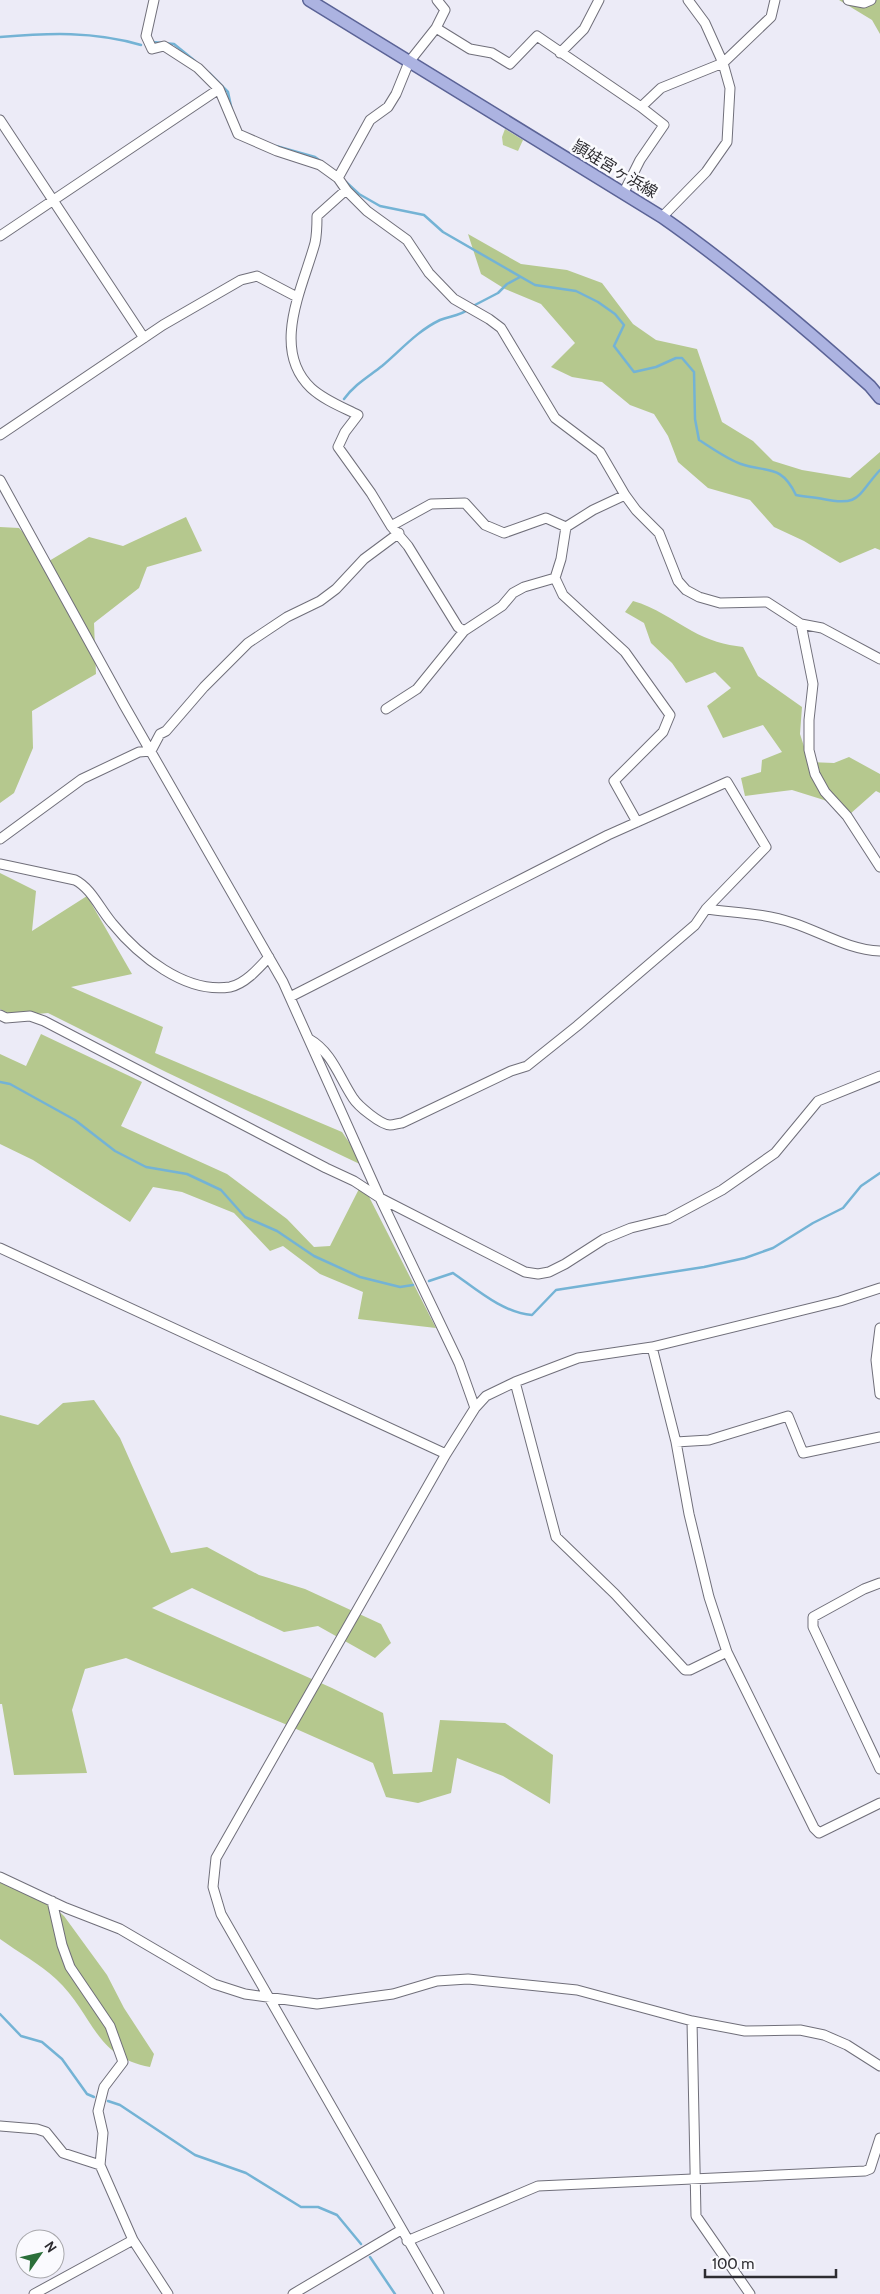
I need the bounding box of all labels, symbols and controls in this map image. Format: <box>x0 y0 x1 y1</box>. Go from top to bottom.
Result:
street label: 頴娃宮ヶ浜線 <box>569 136 661 202</box>
north arrow <box>15 2229 65 2279</box>
text: N <box>41 2238 61 2256</box>
scale bar <box>705 2246 836 2278</box>
text: 100 m <box>712 2255 754 2273</box>

